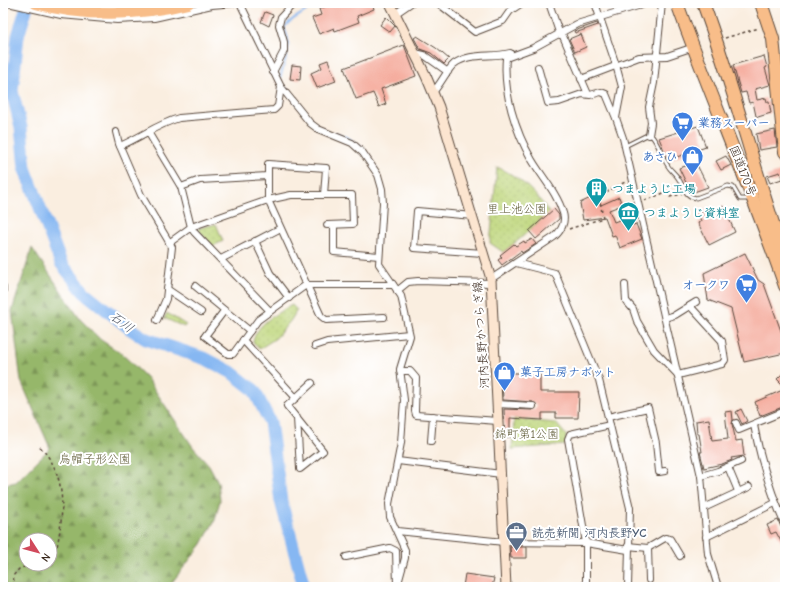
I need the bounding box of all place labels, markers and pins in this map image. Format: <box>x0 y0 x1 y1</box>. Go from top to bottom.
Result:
supermarket icon: 業務スーパー <box>669 110 695 143</box>
place label: 業務スーパー <box>698 116 770 130</box>
shop icon: あさひ <box>680 144 706 177</box>
place label: あさひ <box>642 150 678 164</box>
building icon: つまようじ工場 <box>584 176 610 209</box>
place label: つまようじ工場 <box>612 182 696 196</box>
museum icon: つまようじ資料室 <box>615 200 641 233</box>
place label: つまようじ資料室 <box>644 206 740 220</box>
supermarket icon: オークワ <box>733 272 759 305</box>
place label: オークワ <box>682 278 730 292</box>
shop icon: 菓子工房ナボット <box>491 359 517 392</box>
place label: 菓子工房ナボット <box>520 365 616 379</box>
office icon: 読売新聞 河内長野YC <box>504 520 530 553</box>
place label: 読売新聞 河内長野YC <box>532 526 646 540</box>

